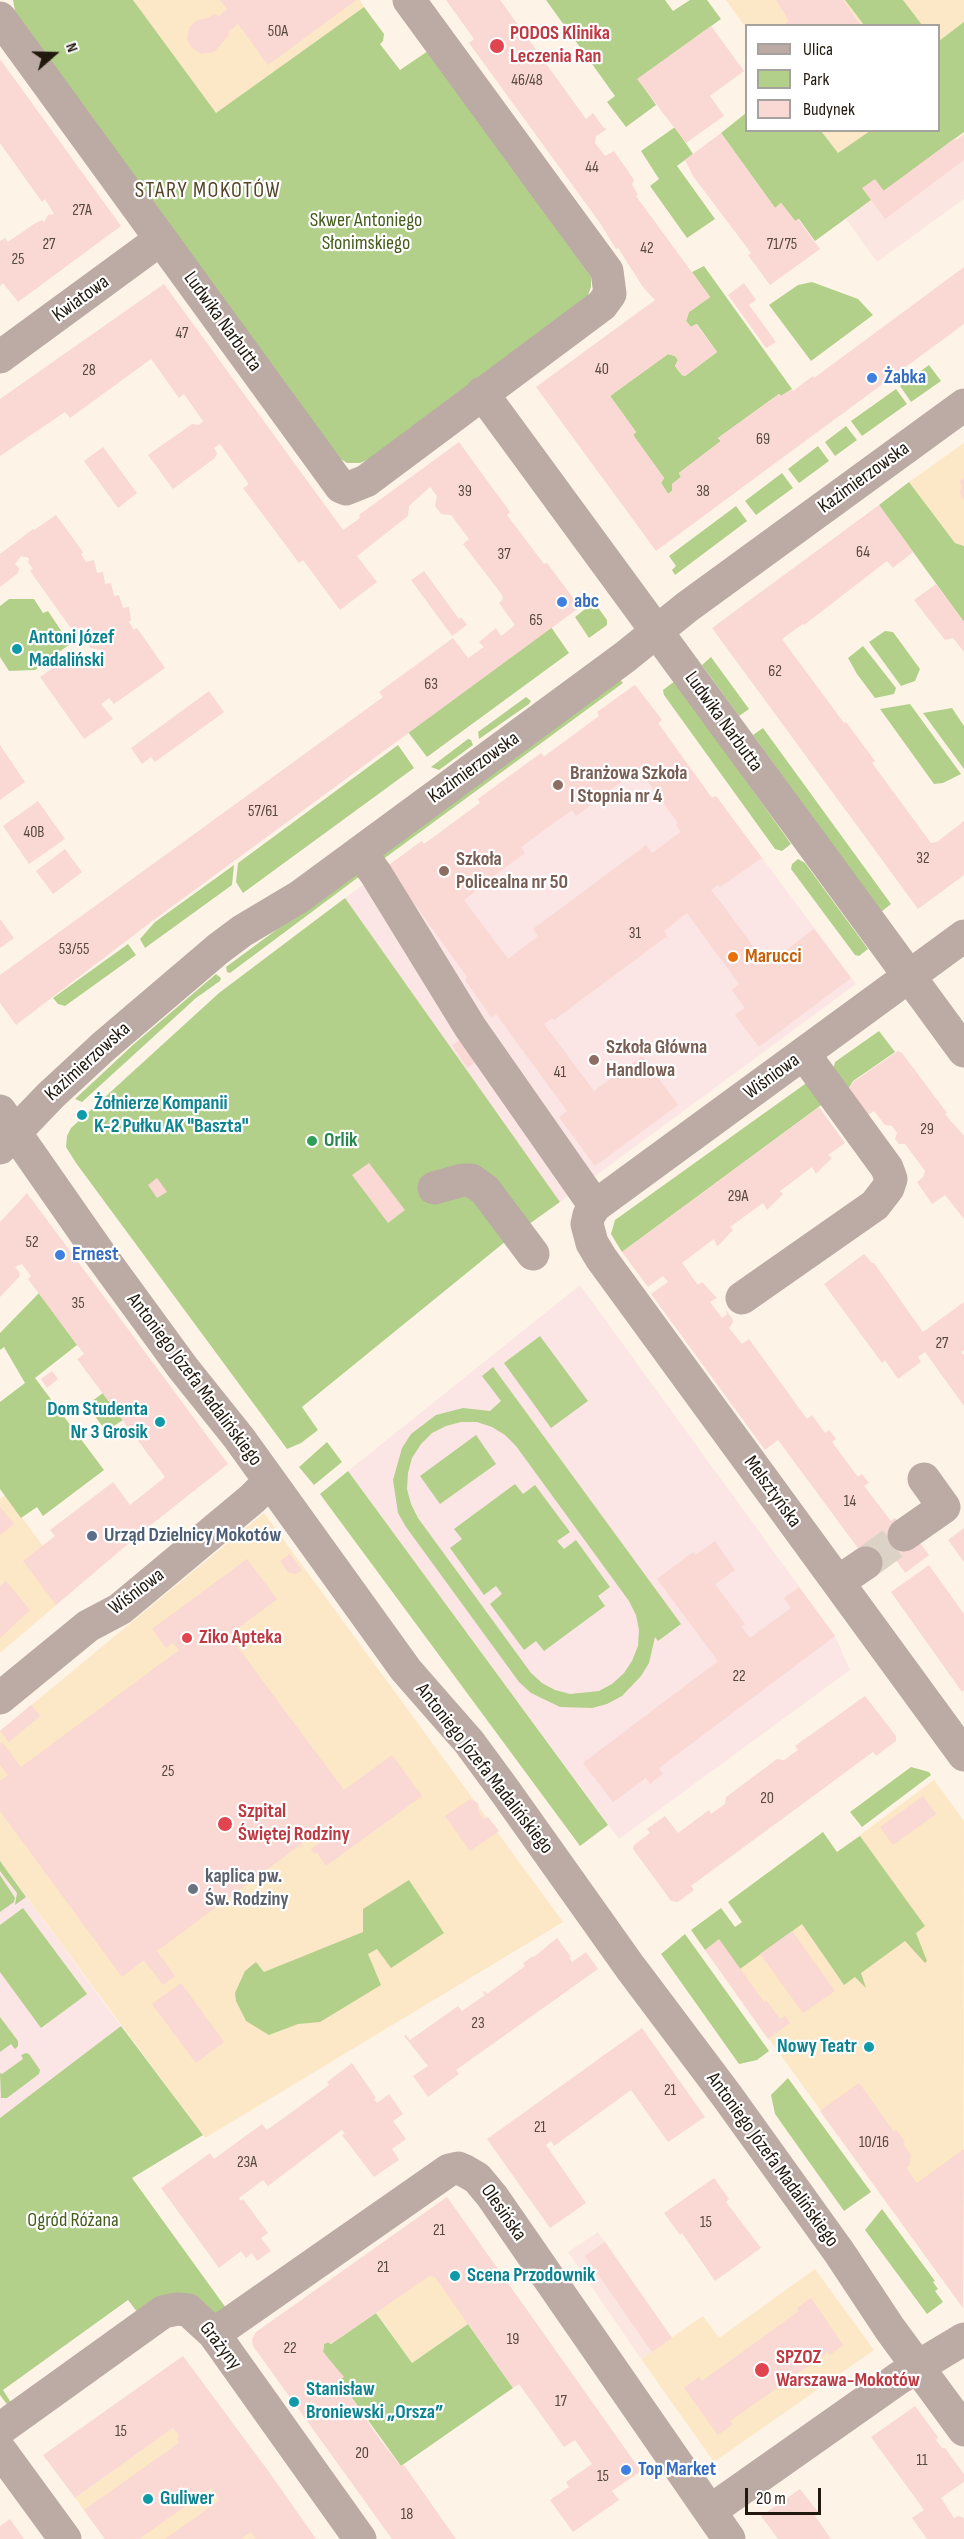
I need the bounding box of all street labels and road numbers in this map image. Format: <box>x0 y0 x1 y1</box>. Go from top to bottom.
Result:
street label: Ludwika Narbutta <box>178 267 266 377</box>
street label: Kwiatowa <box>48 270 114 328</box>
street label: Kazimierzowska <box>814 437 914 519</box>
street label: Ludwika Narbutta <box>679 667 767 777</box>
street label: Kazimierzowska <box>424 727 524 809</box>
street label: Kazimierzowska <box>40 1017 136 1107</box>
street label: Wiśniowa <box>739 1049 805 1105</box>
street label: Antoniego Józefa Madalińskiego <box>121 1289 267 1471</box>
street label: Melsztyńska <box>738 1452 806 1532</box>
street label: Wiśniowa <box>105 1563 169 1621</box>
street label: Antoniego Józefa Madalińskiego <box>410 1679 558 1859</box>
street label: Antoniego Józefa Madalińskiego <box>701 2068 843 2252</box>
street label: Olesińska <box>475 2180 531 2246</box>
street label: Grażyny <box>194 2317 246 2375</box>

